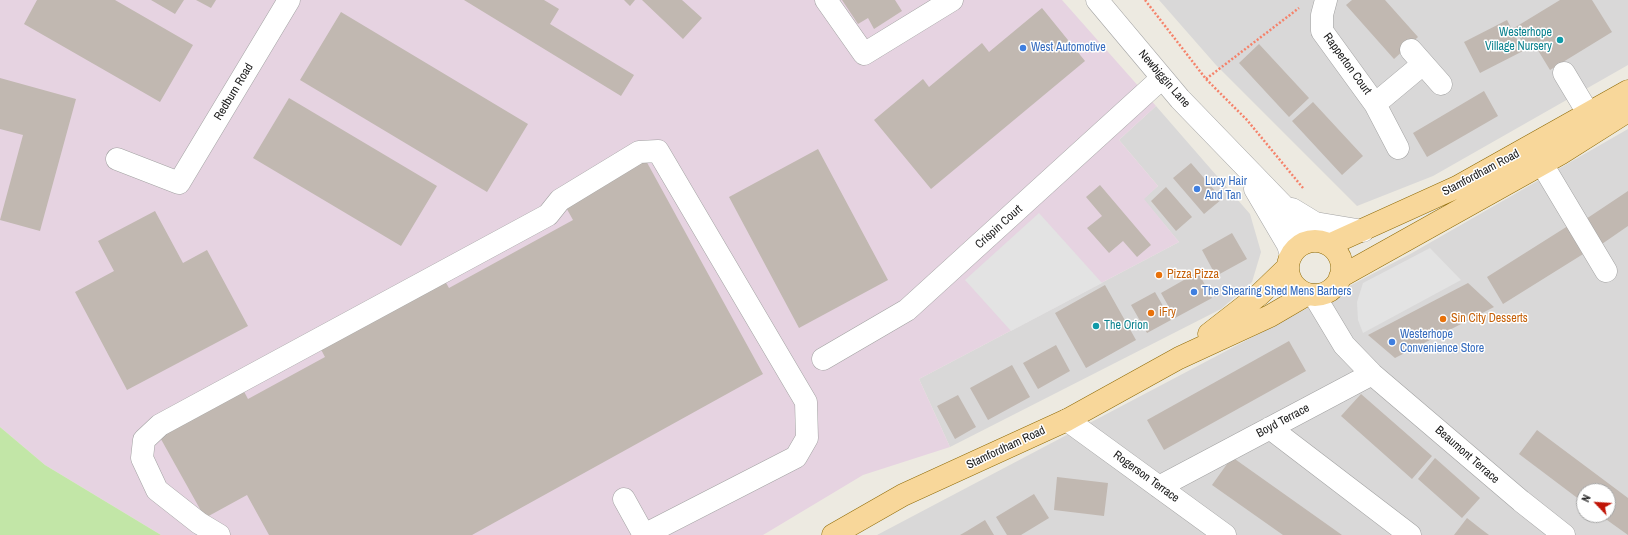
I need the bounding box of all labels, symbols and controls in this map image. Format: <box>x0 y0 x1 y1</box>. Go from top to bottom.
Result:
place label: Westerhope Village Nursery <box>1485 26 1552 54</box>
street label: Rapperton Court <box>1320 30 1374 98</box>
marker: Westerhope Village Nursery <box>1555 35 1565 45</box>
place label: West Automotive <box>1031 41 1106 55</box>
marker: West Automotive <box>1018 43 1028 53</box>
street label: Newbiggin Lane <box>1135 47 1193 111</box>
street label: Redburn Road <box>211 61 257 123</box>
street label: Stamfordham Road <box>1440 147 1522 199</box>
place label: Lucy Hair And Tan <box>1205 175 1247 203</box>
marker: Lucy Hair And Tan <box>1192 184 1202 194</box>
street label: Crispin Court <box>972 202 1026 252</box>
place label: Pizza Pizza <box>1167 268 1219 282</box>
marker: Pizza Pizza <box>1154 270 1164 280</box>
place label: The Shearing Shed Mens Barbers <box>1202 285 1351 299</box>
marker: The Shearing Shed Mens Barbers <box>1189 287 1199 297</box>
place label: iFry <box>1159 306 1176 320</box>
marker: iFry <box>1146 308 1156 318</box>
place label: Sin City Desserts <box>1451 312 1528 326</box>
marker: Sin City Desserts <box>1438 314 1448 324</box>
place label: The Orion <box>1104 319 1148 333</box>
marker: The Orion <box>1091 321 1101 331</box>
place label: Westerhope Convenience Store <box>1400 328 1484 356</box>
marker: Westerhope Convenience Store <box>1387 337 1397 347</box>
street label: Boyd Terrace <box>1254 401 1312 441</box>
street label: Stamfordham Road <box>964 423 1048 473</box>
street label: Beaumont Terrace <box>1432 423 1502 487</box>
street label: Rogerson Terrace <box>1110 448 1182 506</box>
north arrow <box>1576 483 1616 523</box>
text: N <box>1578 492 1594 504</box>

